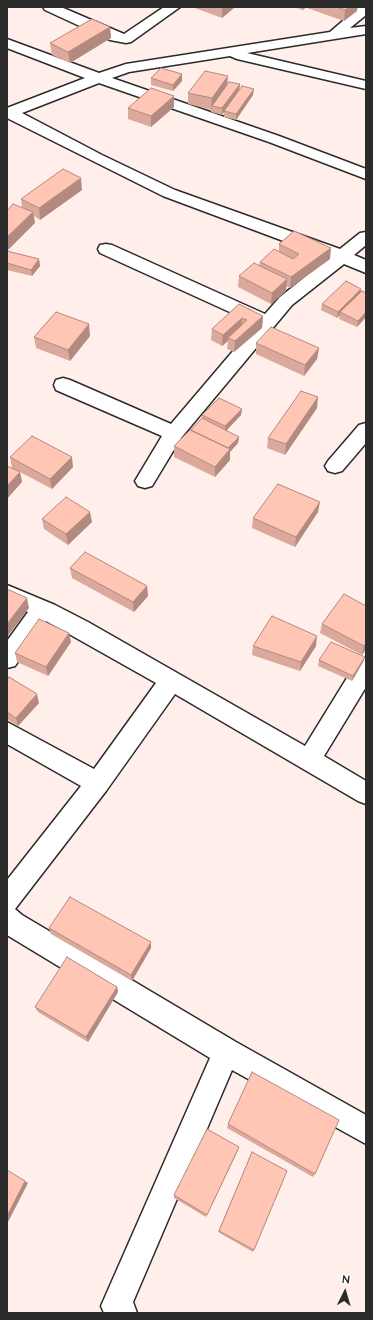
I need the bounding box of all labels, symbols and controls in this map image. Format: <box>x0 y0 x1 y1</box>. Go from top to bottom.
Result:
north arrow <box>325 1272 365 1312</box>
text: N <box>342 1272 350 1287</box>

